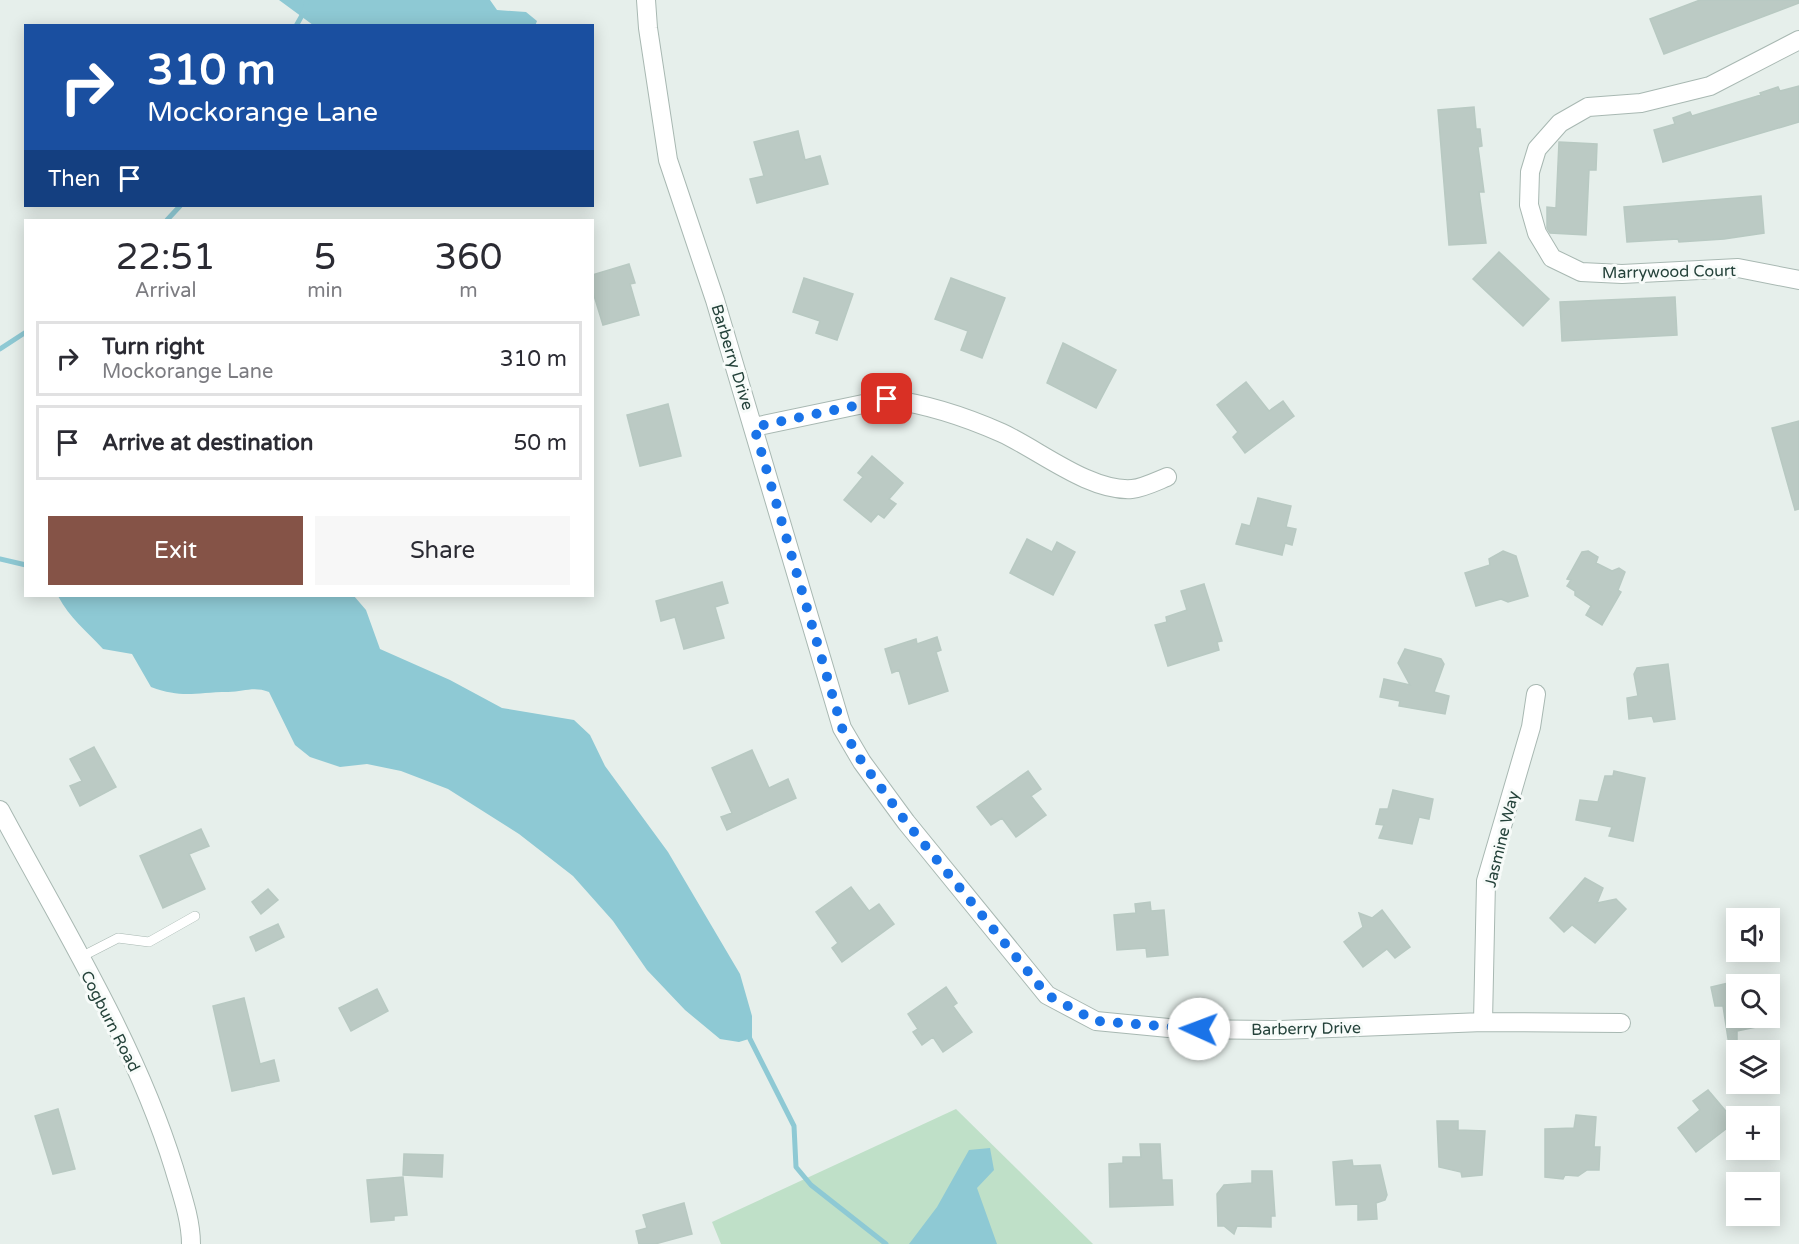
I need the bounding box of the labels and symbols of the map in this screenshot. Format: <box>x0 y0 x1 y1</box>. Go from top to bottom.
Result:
street label: Marrywood Court <box>1602 261 1736 283</box>
street label: Barberry Drive <box>706 302 758 413</box>
pin <box>861 373 912 424</box>
street label: Jasmine Way <box>1480 789 1524 890</box>
street label: Cogburn Road <box>76 968 144 1075</box>
position arrow <box>1167 997 1231 1061</box>
street label: Barberry Drive <box>1251 1018 1361 1040</box>

